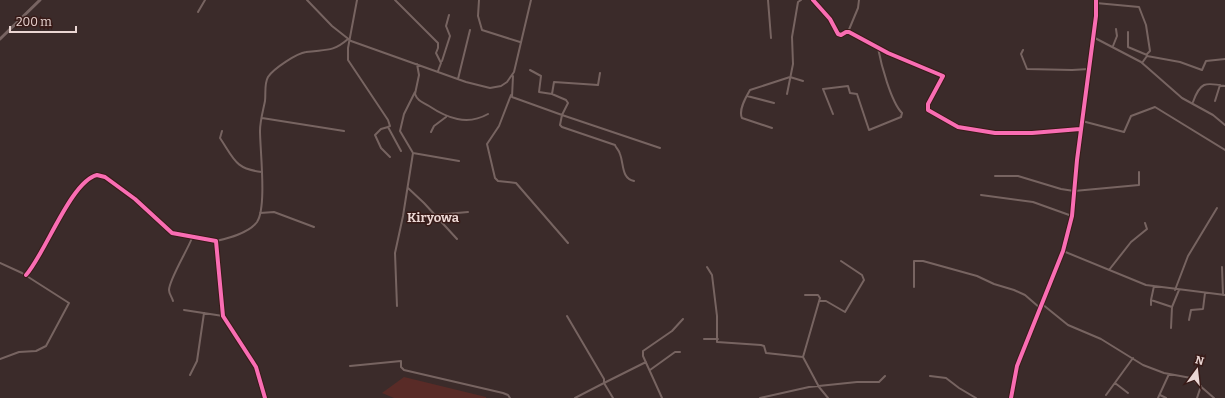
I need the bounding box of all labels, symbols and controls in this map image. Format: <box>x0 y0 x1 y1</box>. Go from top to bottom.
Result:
scale bar <box>10 8 76 34</box>
text: 200 m <box>16 15 52 29</box>
district label: Kiryowa <box>407 210 460 225</box>
north arrow <box>1177 350 1217 390</box>
text: N <box>1194 353 1206 368</box>

